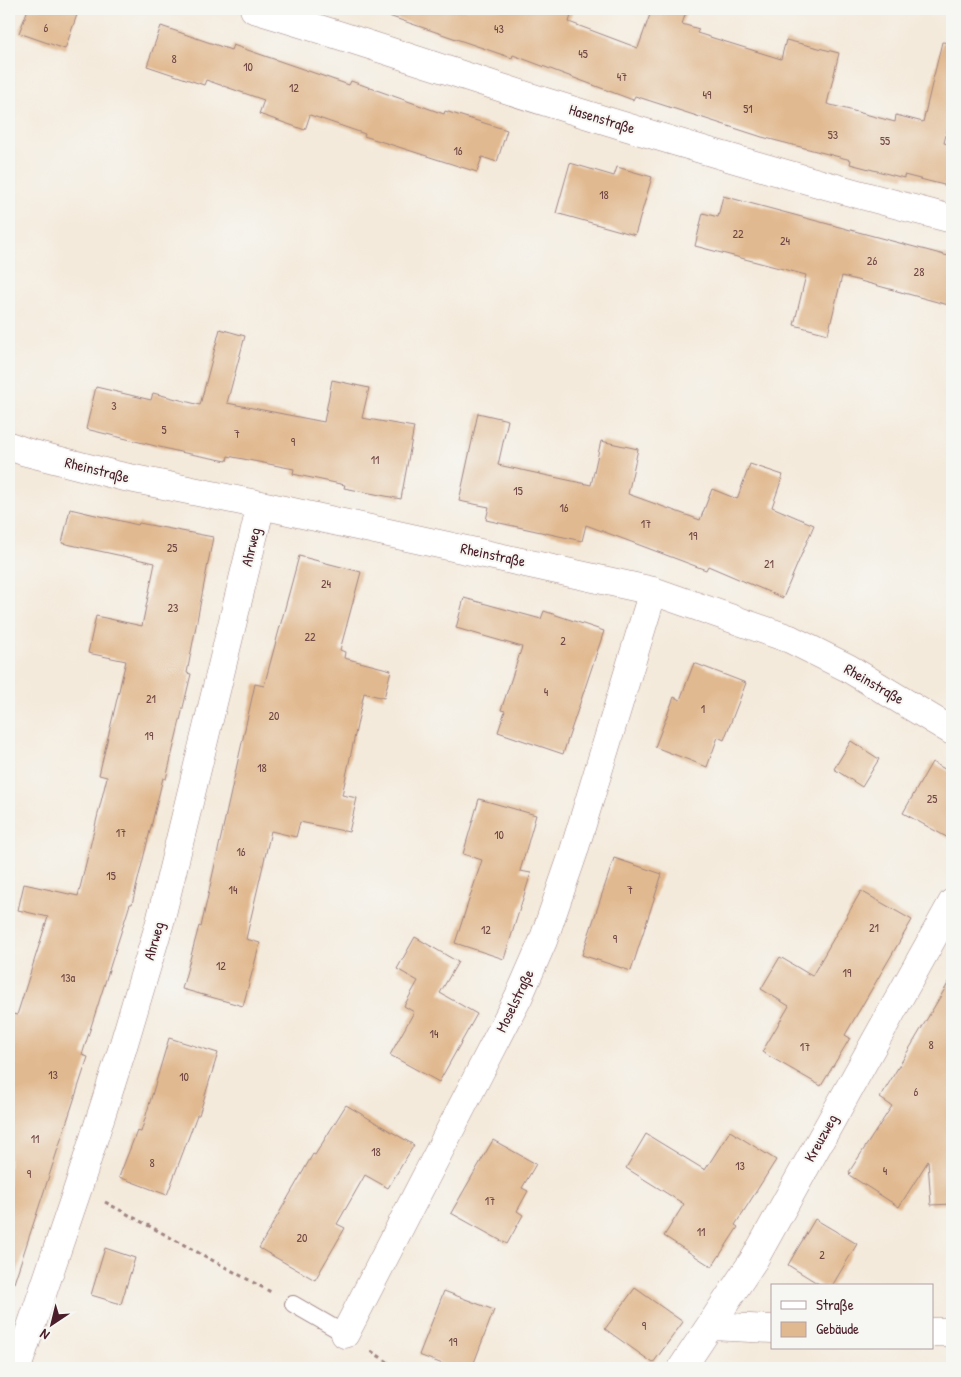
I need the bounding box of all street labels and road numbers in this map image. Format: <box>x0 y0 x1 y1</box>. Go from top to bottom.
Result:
street label: Hasenstraße <box>567 99 638 139</box>
street label: Rheinstraße <box>63 451 132 488</box>
street label: Ahrweg <box>236 525 265 568</box>
street label: Rheinstraße <box>459 537 527 572</box>
street label: Rheinstraße <box>841 658 908 709</box>
street label: Ahrweg <box>138 919 169 963</box>
street label: Moselstraße <box>490 966 539 1036</box>
street label: Kreuzweg <box>799 1110 842 1165</box>

